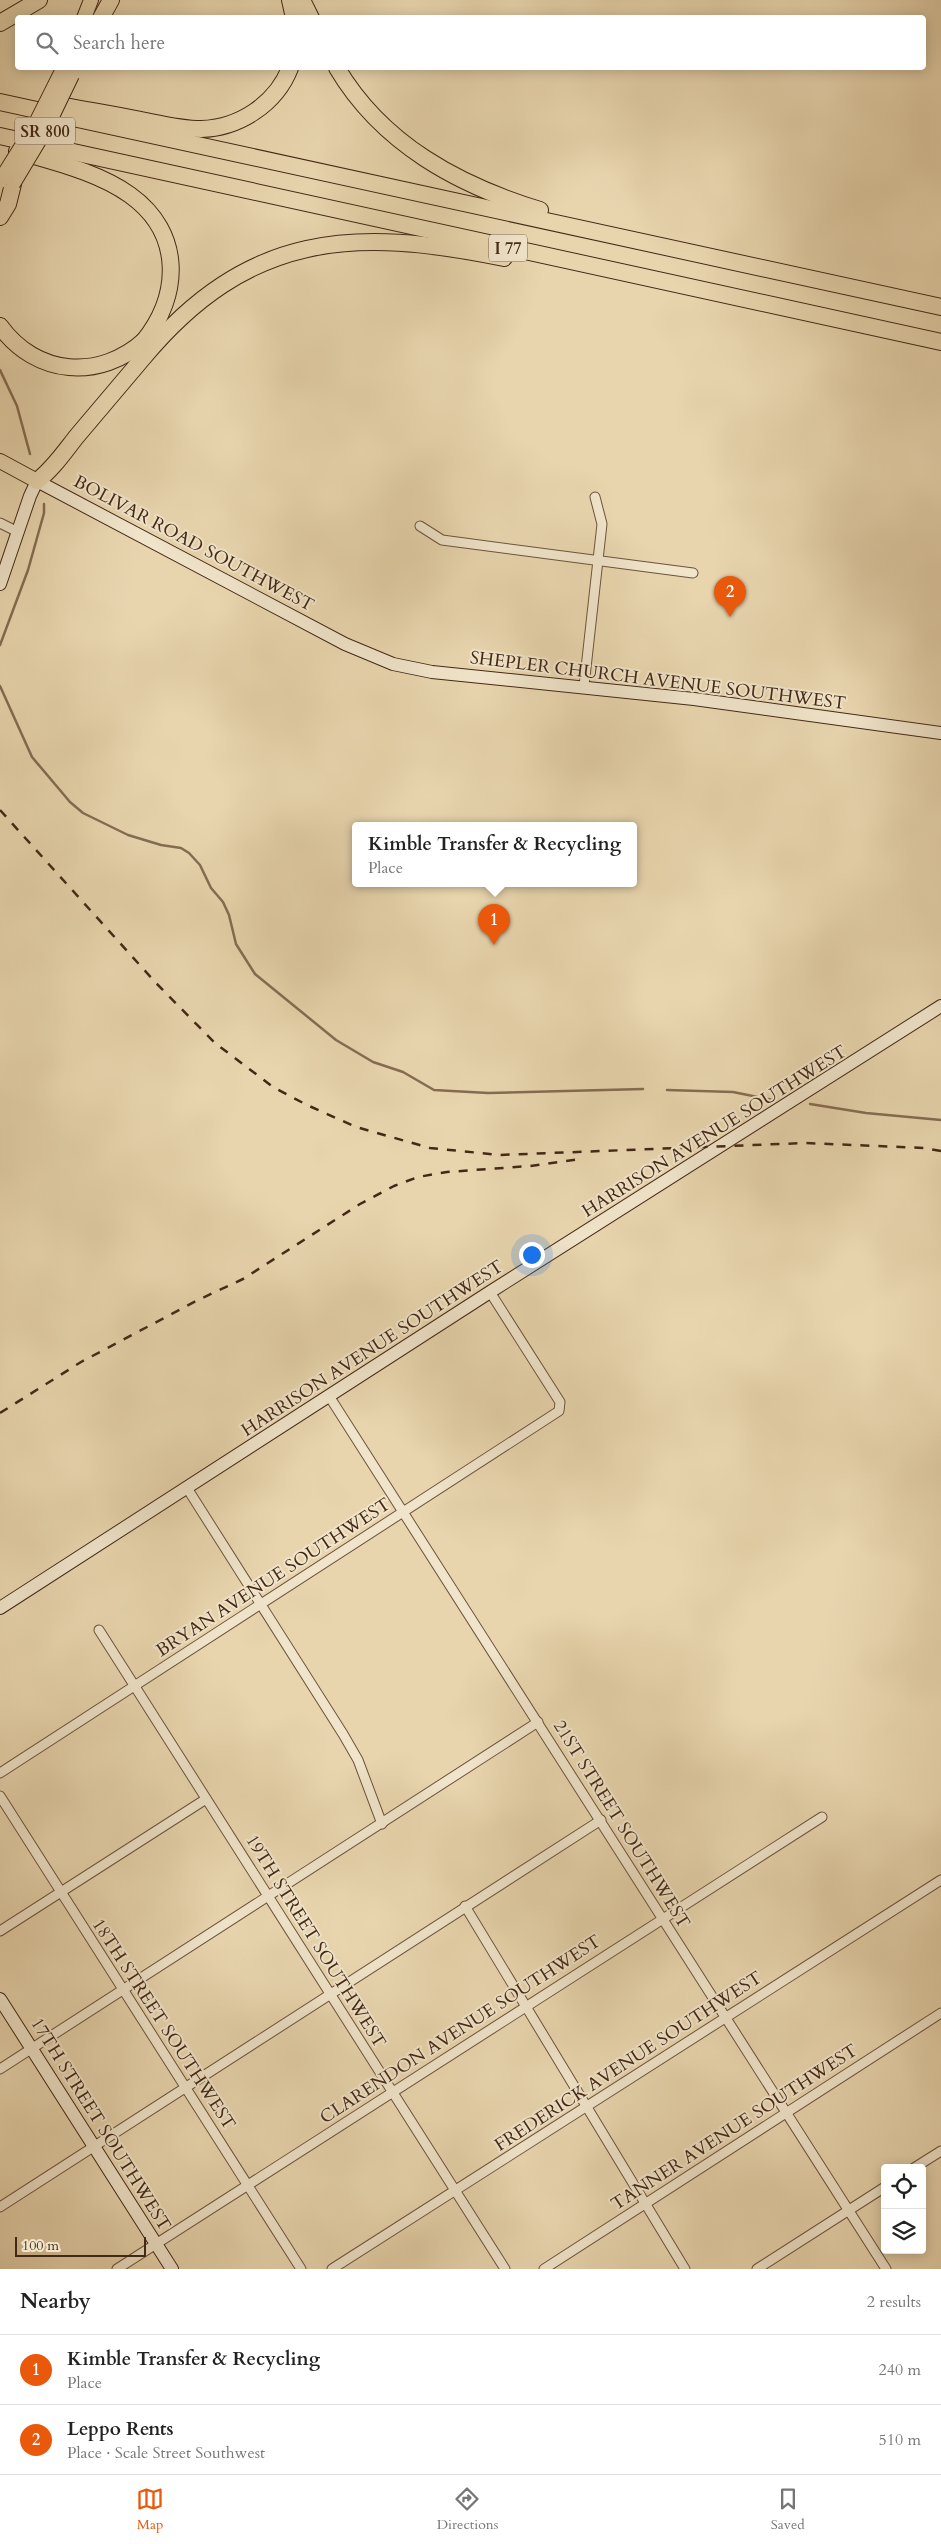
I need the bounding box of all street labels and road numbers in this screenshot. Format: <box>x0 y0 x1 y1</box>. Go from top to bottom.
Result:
road number: SR 800 <box>15 118 75 144</box>
road number: I 77 <box>489 234 527 262</box>
street label: BOLIVAR ROAD SOUTHWEST <box>69 469 318 618</box>
street label: SHEPLER CHURCH AVENUE SOUTHWEST <box>469 645 847 716</box>
street label: HARRISON AVENUE SOUTHWEST <box>577 1039 851 1224</box>
street label: HARRISON AVENUE SOUTHWEST <box>236 1254 508 1443</box>
street label: BRYAN AVENUE SOUTHWEST <box>151 1492 395 1663</box>
street label: 21ST STREET SOUTHWEST <box>547 1715 696 1933</box>
street label: 19TH STREET SOUTHWEST <box>239 1830 392 2053</box>
street label: 18TH STREET SOUTHWEST <box>86 1914 241 2135</box>
street label: CLARENDON AVENUE SOUTHWEST <box>315 1929 606 2130</box>
street label: FREDERICK AVENUE SOUTHWEST <box>490 1965 767 2157</box>
street label: 17TH STREET SOUTHWEST <box>24 2013 177 2236</box>
street label: TANNER AVENUE SOUTHWEST <box>606 2038 862 2217</box>

